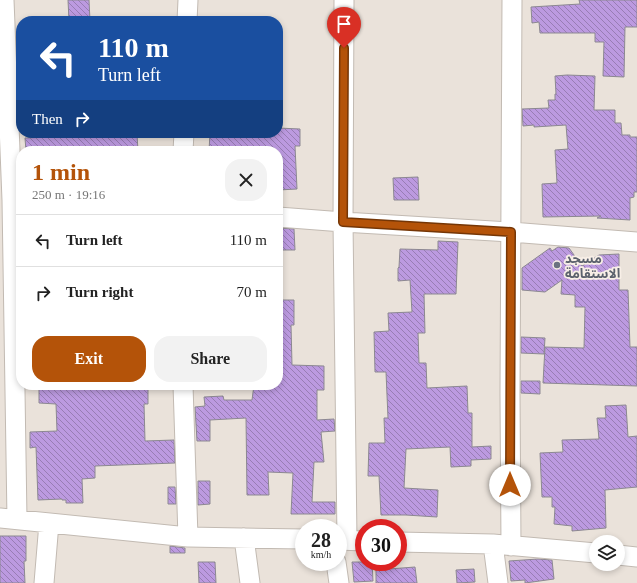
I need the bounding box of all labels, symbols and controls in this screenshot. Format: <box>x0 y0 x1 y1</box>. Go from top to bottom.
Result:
pin <box>327 7.0 361 48</box>
icon: arrive <box>333 13 355 35</box>
icon: left <box>32 32 84 84</box>
text: 110 m <box>98 32 169 63</box>
text: Turn left <box>98 65 161 85</box>
icon: right <box>71 108 93 130</box>
text: Then <box>32 111 63 127</box>
text: 1 min <box>32 159 90 185</box>
button: close <box>225 159 267 201</box>
text: 250 m · 19:16 <box>32 187 105 202</box>
icon: left <box>32 230 54 252</box>
text: Turn left <box>66 232 123 248</box>
text: 110 m <box>230 232 267 248</box>
place label: مسجد الاستقامة <box>565 251 620 281</box>
marker: مسجد الاستقامة <box>552 260 562 270</box>
icon: right <box>32 282 54 304</box>
text: Turn right <box>66 284 133 300</box>
text: 70 m <box>237 284 267 300</box>
button: Exit <box>32 336 146 382</box>
button: Share <box>154 336 267 382</box>
position arrow <box>489 464 531 506</box>
speed limit sign: 30 <box>355 519 407 571</box>
text: 28 <box>311 529 331 551</box>
map controls <box>589 535 625 571</box>
button: layers <box>589 535 625 571</box>
text: km/h <box>311 549 331 560</box>

